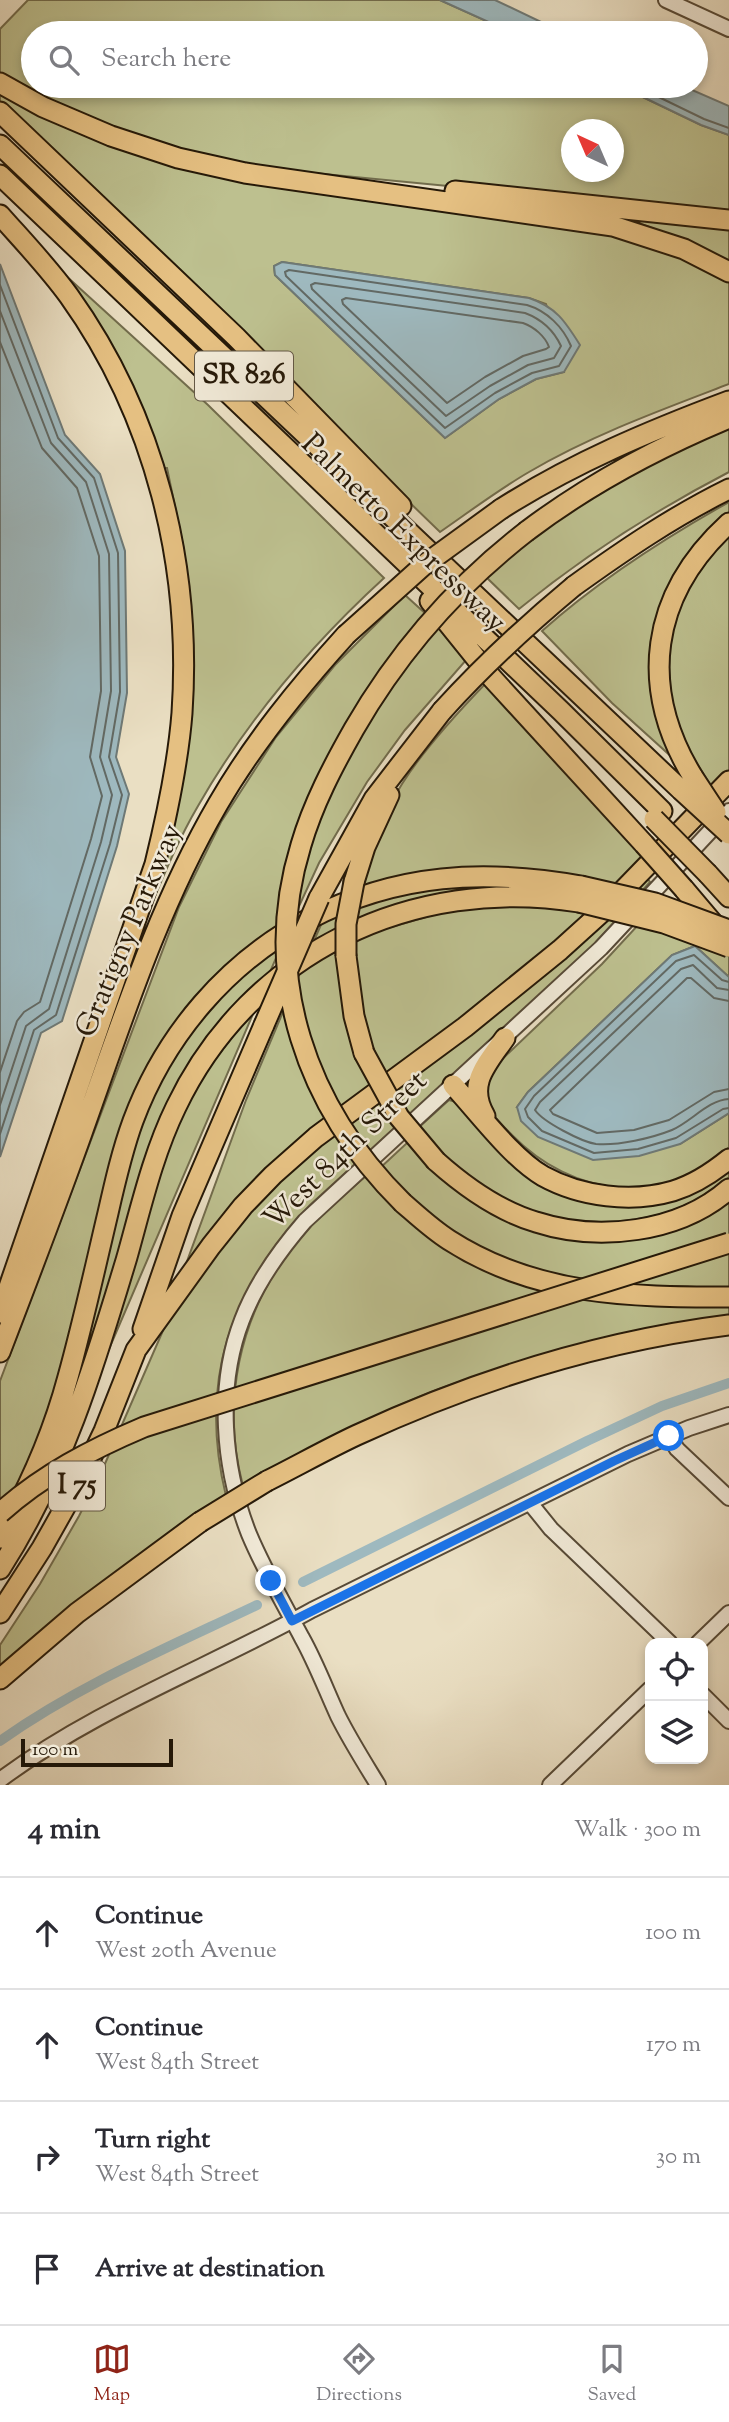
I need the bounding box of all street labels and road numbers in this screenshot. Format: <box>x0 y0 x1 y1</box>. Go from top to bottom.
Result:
road number: SR 826 <box>195 352 293 400</box>
street label: Palmetto Expressway <box>291 424 515 644</box>
street label: Gratigny Parkway <box>66 817 194 1045</box>
street label: West 84th Street <box>254 1061 438 1241</box>
road number: I 75 <box>49 1462 105 1510</box>

